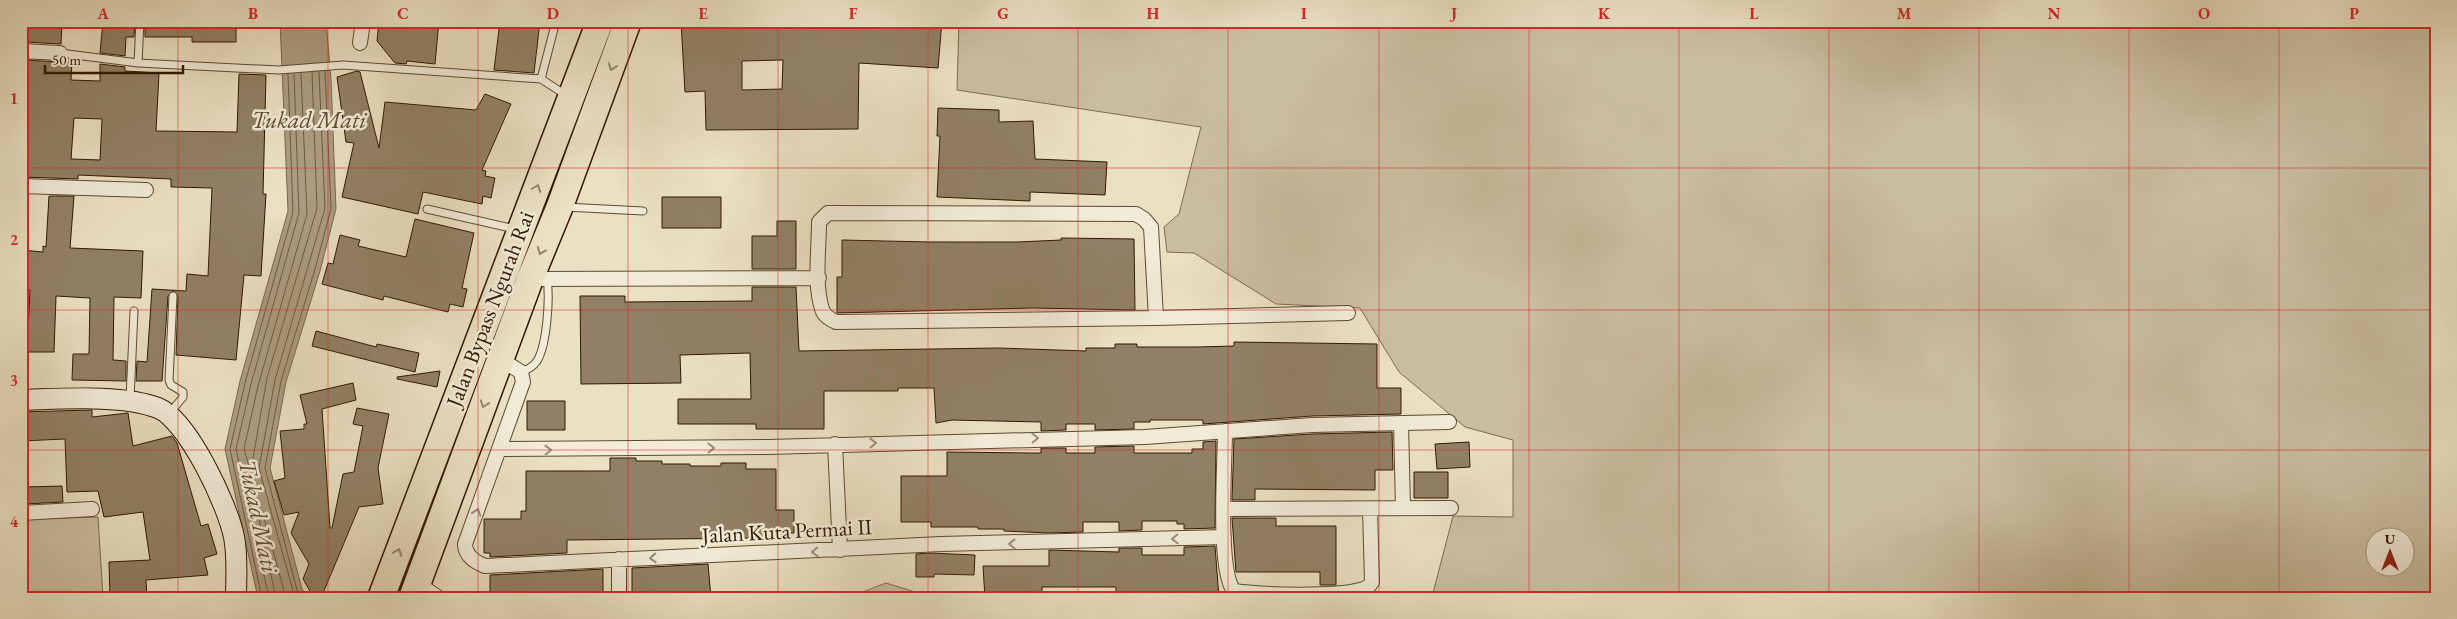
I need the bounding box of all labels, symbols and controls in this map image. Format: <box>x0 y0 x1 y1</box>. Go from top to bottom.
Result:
text: A <box>96 3 109 24</box>
text: B <box>248 3 258 24</box>
text: C <box>397 3 409 24</box>
text: D <box>547 3 559 24</box>
text: E <box>698 3 708 24</box>
text: F <box>849 3 858 24</box>
text: G <box>997 3 1009 24</box>
text: H <box>1147 3 1160 24</box>
text: I <box>1301 3 1307 24</box>
text: J <box>1449 3 1457 24</box>
text: K <box>1598 3 1611 24</box>
text: L <box>1749 3 1759 24</box>
text: M <box>1897 3 1912 24</box>
text: N <box>2048 3 2061 24</box>
text: O <box>2198 3 2210 24</box>
text: P <box>2349 3 2359 24</box>
scale bar <box>45 42 182 74</box>
text: 50 m <box>52 50 81 69</box>
one-way arrow <box>607 62 617 71</box>
text: 1 <box>10 88 18 109</box>
water label: Tukad Mati <box>252 104 367 135</box>
one-way arrow <box>531 184 541 192</box>
street label: Jalan Bypass Ngurah Rai <box>439 207 541 413</box>
text: 2 <box>10 229 19 250</box>
one-way arrow <box>537 246 547 255</box>
text: 3 <box>10 370 18 391</box>
one-way arrow <box>480 399 490 407</box>
one-way arrow <box>1032 433 1040 443</box>
one-way arrow <box>870 438 877 448</box>
one-way arrow <box>707 442 715 453</box>
one-way arrow <box>544 445 552 455</box>
water label: Tukad Mati <box>232 457 286 576</box>
one-way arrow <box>471 508 481 516</box>
text: 4 <box>10 511 19 532</box>
street label: Jalan Kuta Permai II <box>699 512 873 550</box>
north arrow <box>2364 526 2414 576</box>
text: U <box>2385 530 2396 548</box>
one-way arrow <box>1171 533 1179 544</box>
one-way arrow <box>1008 539 1016 549</box>
one-way arrow <box>811 546 819 557</box>
one-way arrow <box>392 548 402 557</box>
one-way arrow <box>649 552 657 563</box>

